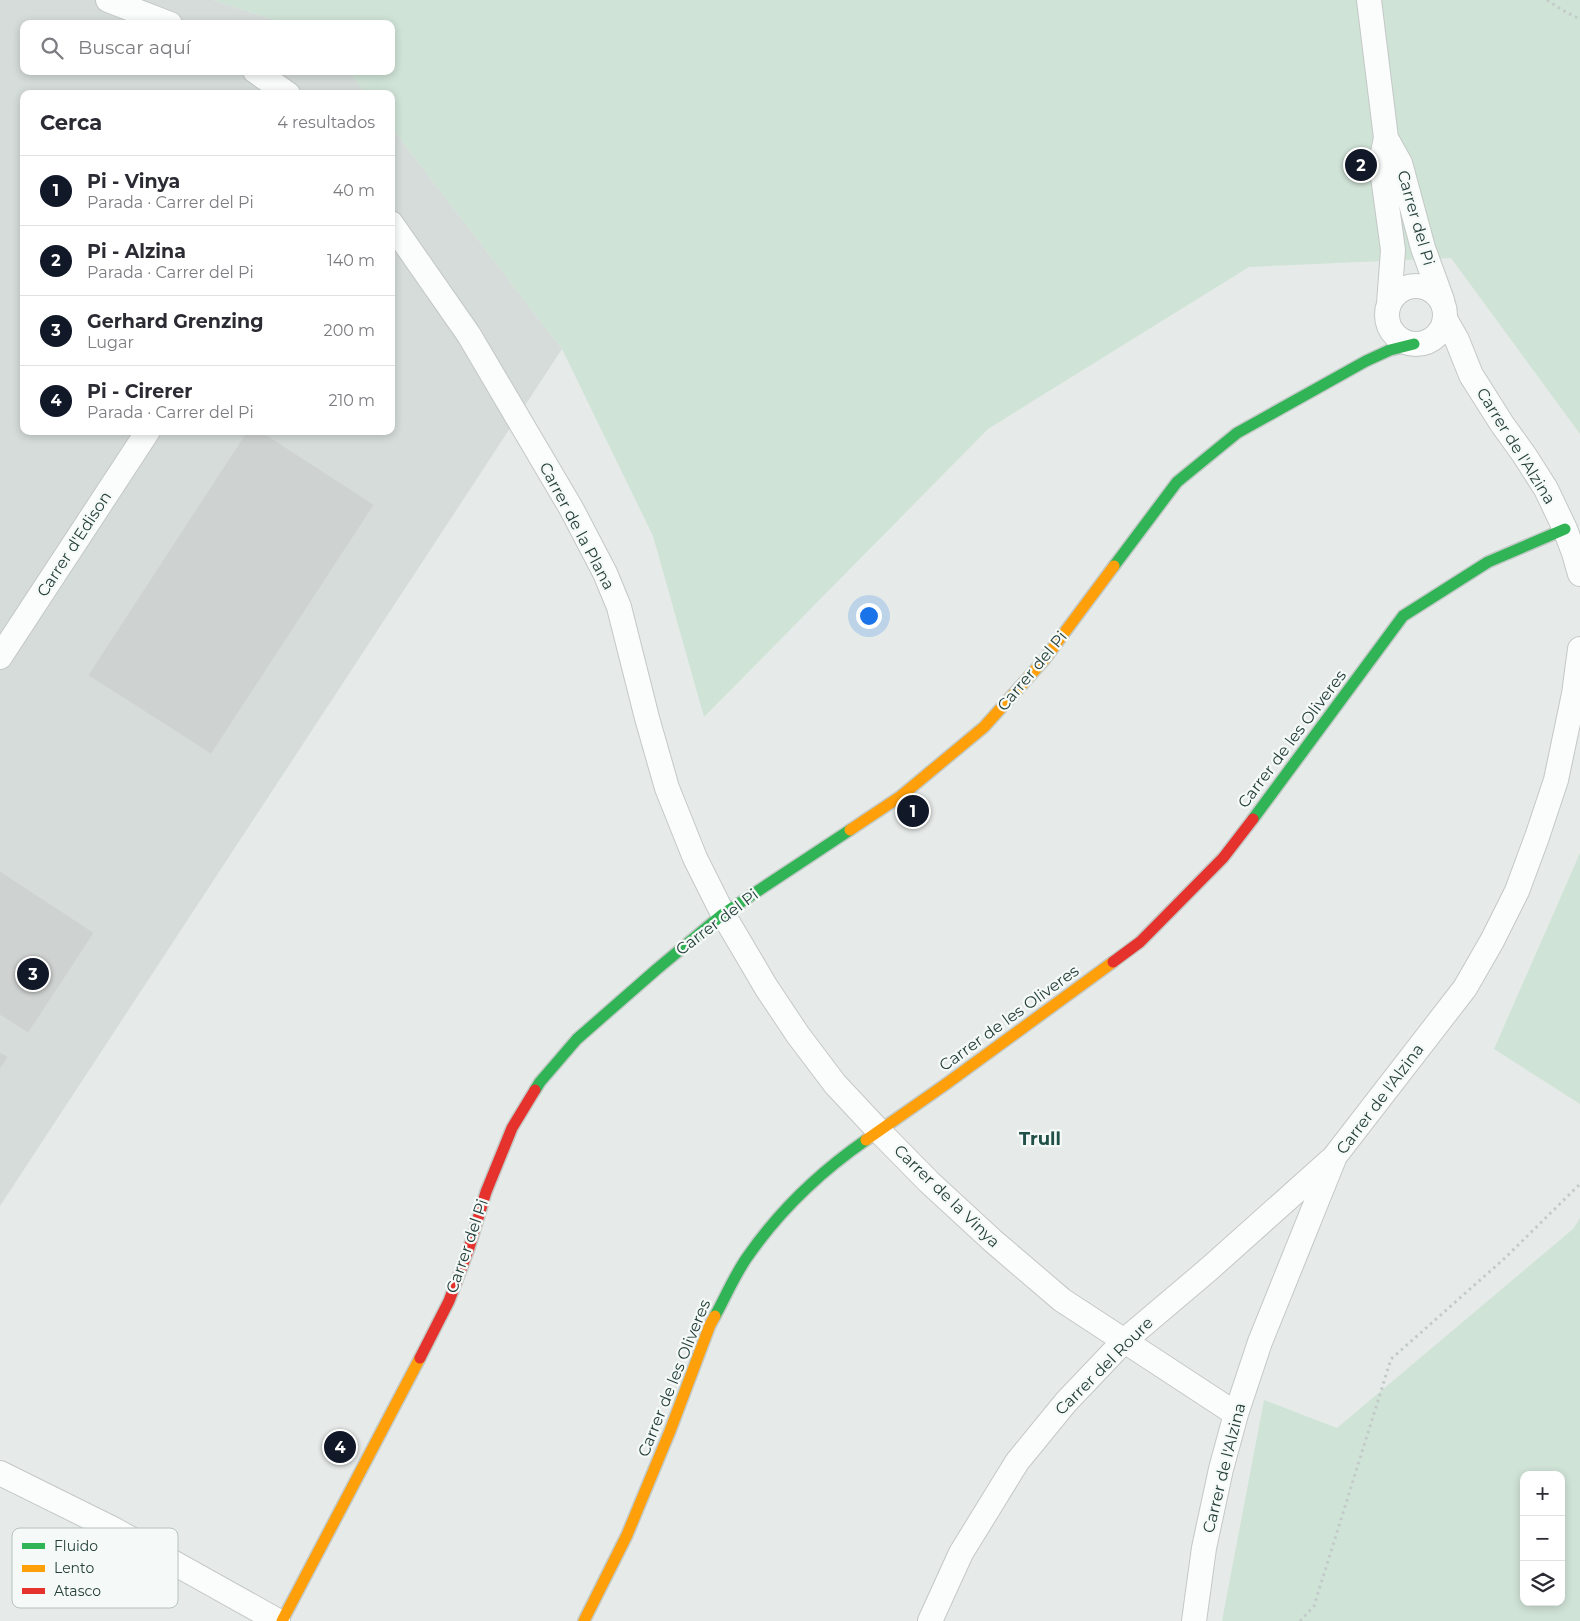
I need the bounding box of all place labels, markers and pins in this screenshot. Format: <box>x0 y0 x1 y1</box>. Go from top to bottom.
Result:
pin: 2 <box>1345 146 1377 184</box>
pin: 1 <box>897 792 929 830</box>
pin: 3 <box>17 955 49 993</box>
pin: 4 <box>324 1428 356 1466</box>

